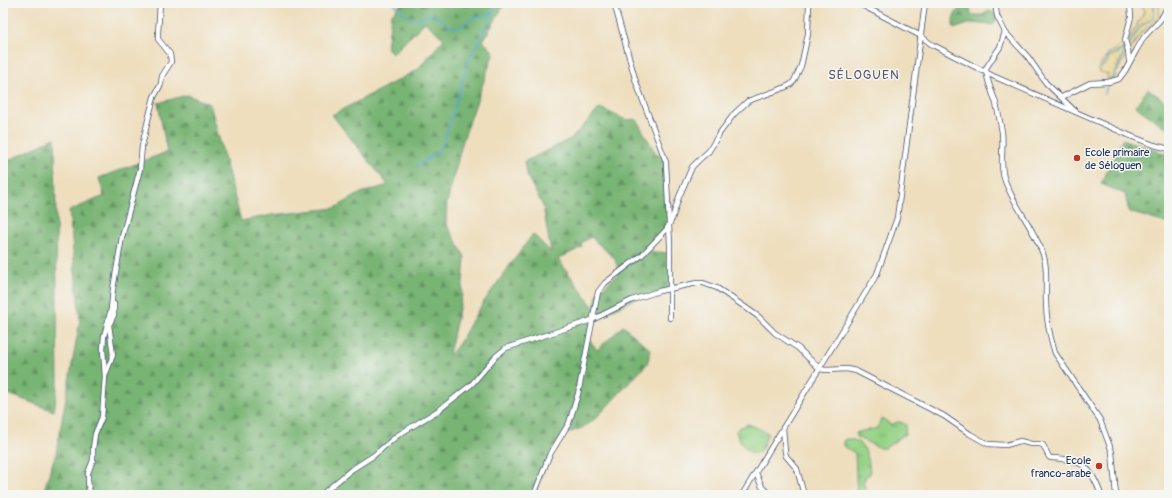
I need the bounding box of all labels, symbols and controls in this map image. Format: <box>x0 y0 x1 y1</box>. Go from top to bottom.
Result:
district label: SÉLOGUEN <box>828 67 900 83</box>
place label: Ecole primaire de Séloguen <box>1085 146 1150 172</box>
marker: Ecole primaire de Séloguen <box>1072 153 1082 163</box>
place label: Ecole franco-arabe <box>1030 454 1092 480</box>
marker: Ecole franco-arabe <box>1094 461 1104 471</box>

